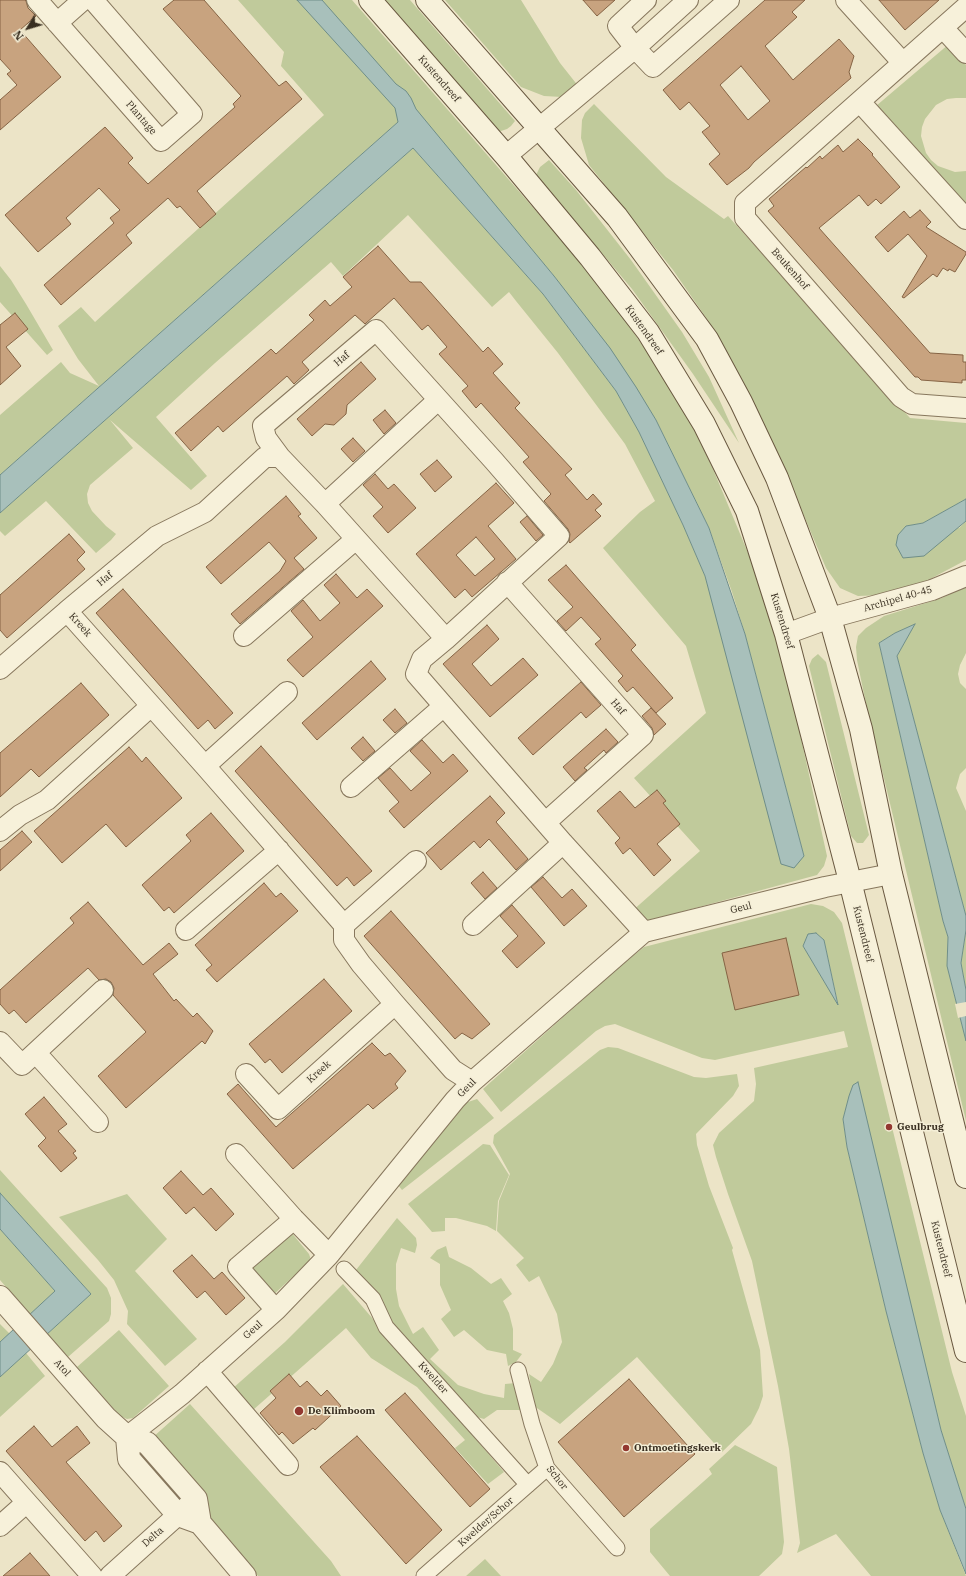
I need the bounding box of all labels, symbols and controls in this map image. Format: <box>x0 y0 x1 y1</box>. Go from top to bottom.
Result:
north arrow <box>8 8 48 48</box>
text: N <box>10 28 27 43</box>
street label: Kustendreef <box>416 53 462 105</box>
street label: Plantage <box>123 99 159 137</box>
street label: Beukenhof <box>769 246 811 292</box>
street label: Kustendreef <box>623 303 665 357</box>
street label: Haf <box>332 349 352 369</box>
street label: Haf <box>95 569 115 589</box>
street label: Archipel 40-45 <box>862 583 934 615</box>
street label: Kustendreef <box>768 592 796 650</box>
street label: Kreek <box>66 611 94 639</box>
street label: Haf <box>608 697 628 717</box>
street label: Geul <box>729 900 753 916</box>
street label: Kustendreef <box>850 905 876 963</box>
street label: Kreek <box>305 1058 333 1086</box>
street label: Geul <box>455 1076 479 1100</box>
place label: Geulbrug <box>897 1121 944 1133</box>
marker: Geulbrug <box>884 1122 894 1132</box>
street label: Kustendreef <box>928 1220 954 1278</box>
street label: Geul <box>241 1318 265 1342</box>
street label: Atol <box>51 1357 73 1379</box>
street label: Kwelder <box>416 1360 450 1396</box>
marker: De Klimboom <box>293 1405 305 1417</box>
place label: De Klimboom <box>308 1405 375 1417</box>
place label: Ontmoetingskerk <box>634 1442 721 1454</box>
marker: Ontmoetingskerk <box>621 1443 631 1453</box>
street label: Schor <box>544 1464 570 1492</box>
street label: Kwelder/Schor <box>456 1495 516 1549</box>
street label: Delta <box>140 1524 166 1550</box>

